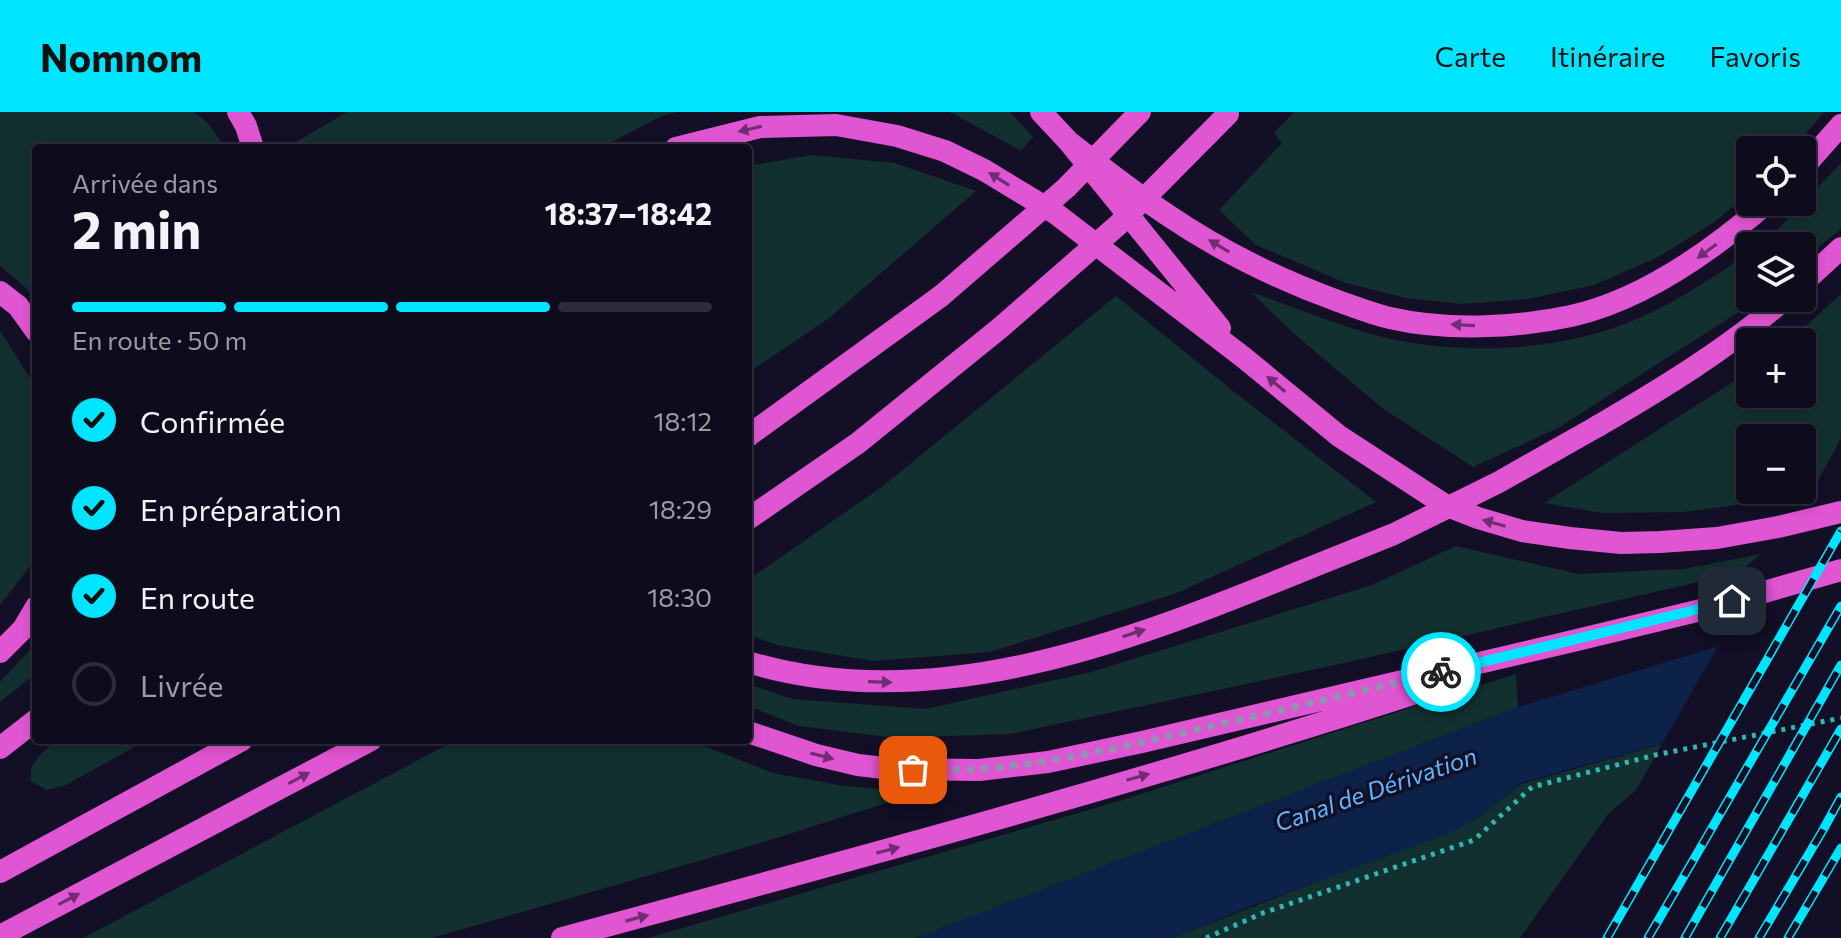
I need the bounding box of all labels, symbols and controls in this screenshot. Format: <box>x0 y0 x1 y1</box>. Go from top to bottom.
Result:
text: Nomnom <box>40 33 202 80</box>
text: Carte <box>1435 39 1506 73</box>
text: Itinéraire <box>1550 39 1665 73</box>
text: Favoris <box>1709 39 1801 73</box>
one-way arrow <box>737 123 762 136</box>
map controls <box>1736 136 1816 504</box>
button: locate <box>1736 136 1816 216</box>
text: Arrivée dans <box>72 167 218 198</box>
one-way arrow <box>989 172 1010 187</box>
text: 18:37–18:42 <box>545 194 712 231</box>
text: 2 min <box>72 196 201 260</box>
button: layers <box>1736 232 1816 312</box>
one-way arrow <box>1208 239 1230 253</box>
one-way arrow <box>1696 243 1718 259</box>
one-way arrow <box>1450 318 1475 331</box>
text: En route · 50 m <box>72 324 247 355</box>
button: + <box>1736 328 1816 408</box>
one-way arrow <box>1266 376 1286 393</box>
icon: check <box>72 398 116 442</box>
text: Confirmée <box>140 402 285 439</box>
text: 18:12 <box>653 405 712 436</box>
button: − <box>1736 424 1816 504</box>
icon: check <box>72 486 116 530</box>
text: En préparation <box>140 490 342 527</box>
text: 18:29 <box>649 493 712 524</box>
one-way arrow <box>1481 516 1506 528</box>
pin <box>1698 567 1766 635</box>
icon: check <box>72 574 116 618</box>
text: En route <box>140 578 255 615</box>
icon: home <box>1710 579 1754 623</box>
text: 18:30 <box>647 581 712 612</box>
one-way arrow <box>1122 627 1146 639</box>
courier <box>1401 632 1481 712</box>
icon: bike <box>1419 650 1463 694</box>
text: Livrée <box>140 666 223 703</box>
one-way arrow <box>868 675 893 688</box>
pin <box>879 736 947 804</box>
water label: Canal de Dérivation <box>1271 740 1480 837</box>
icon: bag <box>891 748 935 792</box>
one-way arrow <box>810 750 835 762</box>
one-way arrow <box>1126 770 1150 783</box>
one-way arrow <box>288 772 310 786</box>
one-way arrow <box>877 843 901 856</box>
one-way arrow <box>58 893 80 907</box>
one-way arrow <box>625 911 650 923</box>

